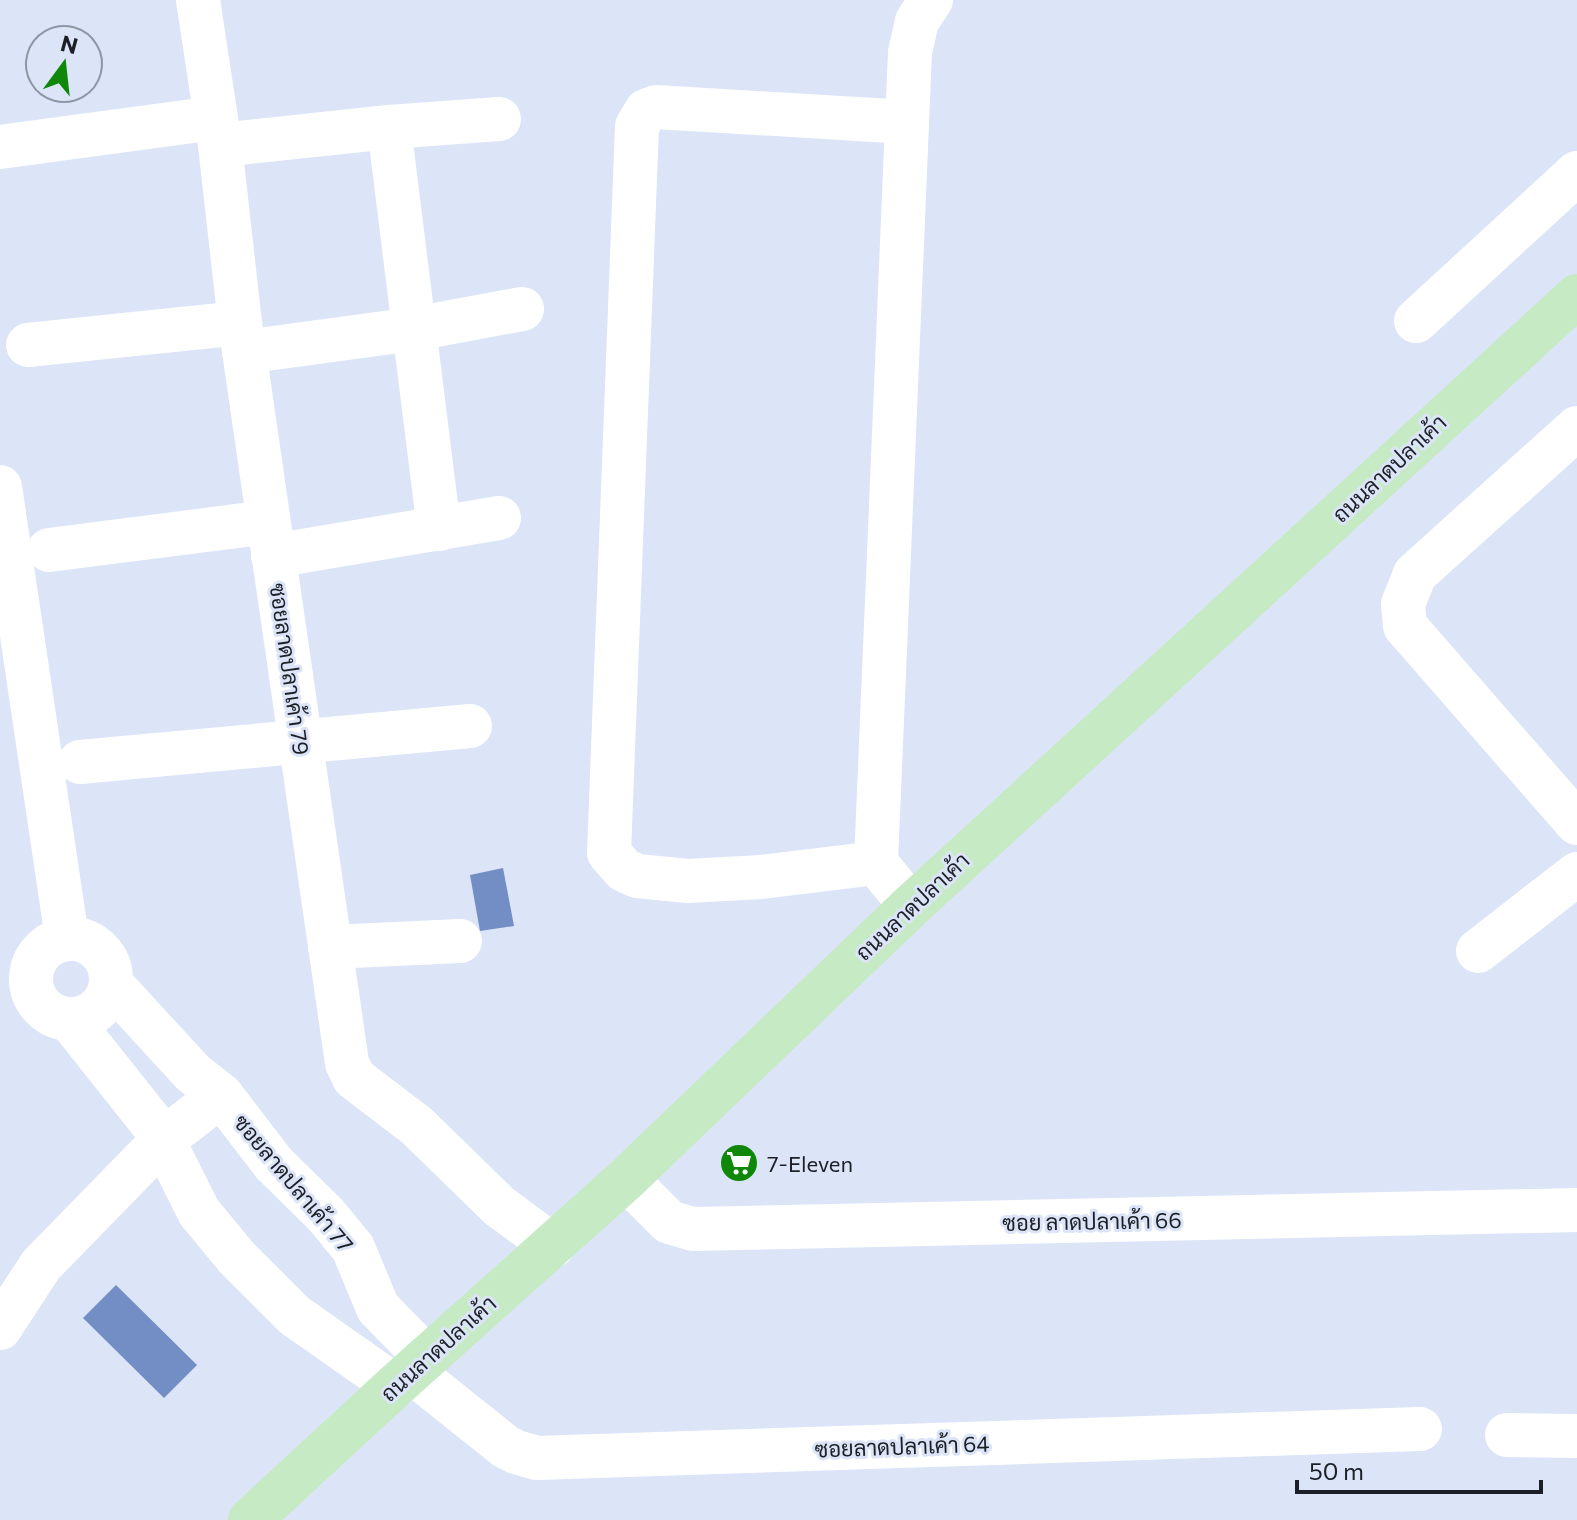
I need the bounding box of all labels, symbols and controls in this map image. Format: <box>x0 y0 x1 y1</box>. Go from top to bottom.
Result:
north arrow <box>24 24 104 104</box>
text: N <box>58 29 81 59</box>
street label: ถนนลาดปลาเค้า <box>1326 408 1452 528</box>
street label: ซอยลาดปลาเค้า 79 <box>265 581 315 757</box>
street label: ถนนลาดปลาเค้า <box>849 846 975 966</box>
street label: ซอยลาดปลาเค้า 77 <box>229 1109 359 1257</box>
supermarket icon: 7-Eleven <box>718 1142 760 1184</box>
place label: 7-Eleven <box>767 1150 853 1177</box>
street label: ซอย ลาดปลาเค้า 66 <box>1002 1206 1182 1236</box>
street label: ถนนลาดปลาเค้า <box>375 1289 501 1407</box>
street label: ซอยลาดปลาเค้า 64 <box>814 1429 990 1463</box>
scale bar <box>1297 1444 1541 1494</box>
text: 50 m <box>1309 1456 1364 1485</box>

